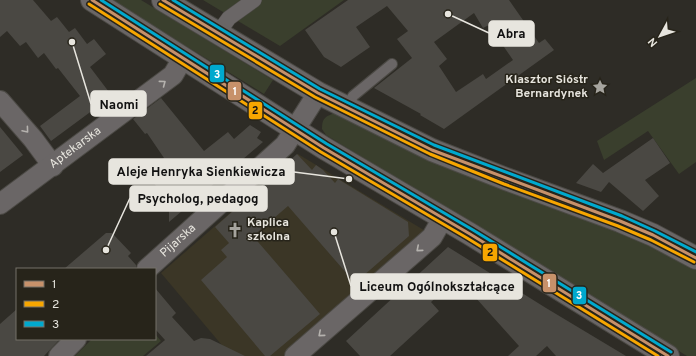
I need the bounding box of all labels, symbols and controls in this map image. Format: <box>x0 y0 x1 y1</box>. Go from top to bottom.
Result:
north arrow <box>640 16 680 56</box>
callout: Abra <box>489 21 534 46</box>
text: Abra <box>496 27 526 43</box>
text: N <box>645 34 661 49</box>
line badge: 3 <box>209 64 225 83</box>
text: 3 <box>214 68 220 82</box>
place label: Klasztor Sióstr Bernardynek <box>505 72 588 102</box>
place icon: Klasztor Sióstr Bernardynek <box>591 78 609 96</box>
one-way arrow <box>158 81 165 88</box>
line badge: 1 <box>227 81 242 101</box>
text: 1 <box>233 85 237 99</box>
callout: Naomi <box>91 91 146 116</box>
text: Naomi <box>100 98 138 114</box>
line badge: 2 <box>248 101 263 120</box>
text: 2 <box>252 104 258 118</box>
street label: Aptekarska <box>46 123 105 172</box>
one-way arrow <box>21 126 28 133</box>
callout: Aleje Henryka Sienkiewicza <box>109 159 294 184</box>
text: Aleje Henryka Sienkiewicza <box>117 165 285 181</box>
callout: Psycholog, pedagog <box>130 186 267 211</box>
text: Psycholog, pedagog <box>137 192 259 208</box>
place label: Kaplica szkolna <box>247 215 290 245</box>
street label: Pijarska <box>157 221 200 261</box>
church icon: Kaplica szkolna <box>226 221 244 239</box>
line badge: 2 <box>482 243 498 262</box>
one-way arrow <box>416 244 423 251</box>
text: 2 <box>487 246 493 260</box>
legend <box>16 268 156 340</box>
line badge: 1 <box>542 273 557 293</box>
callout: Liceum Ogólnokształcące <box>351 274 522 299</box>
text: 1 <box>52 277 56 293</box>
text: 1 <box>547 277 551 291</box>
text: Liceum Ogólnokształcące <box>359 280 515 296</box>
line badge: 3 <box>572 286 587 305</box>
text: 3 <box>576 289 582 303</box>
text: 2 <box>52 297 59 313</box>
text: 3 <box>52 317 59 333</box>
one-way arrow <box>318 329 325 336</box>

